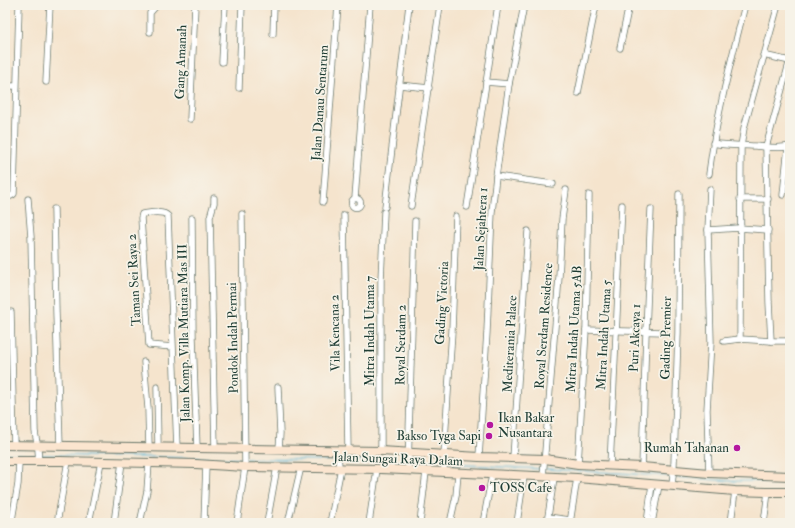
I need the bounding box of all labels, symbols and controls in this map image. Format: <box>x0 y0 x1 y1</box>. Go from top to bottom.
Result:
street label: Gang Amanah <box>172 24 190 100</box>
street label: Jalan Danau Sentarum <box>308 44 332 163</box>
street label: Jalan Sejahtera 1 <box>471 187 491 272</box>
street label: Taman Sei Raya 2 <box>124 233 145 326</box>
street label: Jalan Komp. Villa Mutiara Mas III <box>174 244 195 423</box>
street label: Gading Victoria <box>432 260 452 345</box>
street label: Royal Serdam Residence <box>532 262 557 390</box>
street label: Mitra Indah Utama 5AB <box>563 265 585 393</box>
street label: Mitra Indah Utama 7 <box>362 276 378 386</box>
street label: Mitra Indah Utama 5 <box>593 279 615 391</box>
street label: Pondok Indah Permai <box>224 282 242 394</box>
street label: Vila Kencana 2 <box>326 294 344 372</box>
street label: Mediterania Palace <box>499 294 521 393</box>
street label: Gading Premier <box>657 296 675 380</box>
street label: Puri Akcaya 1 <box>626 303 645 373</box>
street label: Royal Serdam 2 <box>392 304 411 386</box>
place label: Ikan Bakar Nusantara <box>498 410 554 441</box>
marker: Ikan Bakar Nusantara <box>485 420 495 430</box>
place label: Bakso Tyga Sapi <box>397 428 482 445</box>
marker: Bakso Tyga Sapi <box>484 431 494 441</box>
place label: Rumah Tahanan <box>644 440 729 456</box>
marker: Rumah Tahanan <box>732 443 742 453</box>
street label: Jalan Sungai Raya Dalam <box>332 449 463 470</box>
place label: TOSS Cafe <box>490 480 552 496</box>
marker: TOSS Cafe <box>477 483 487 493</box>

